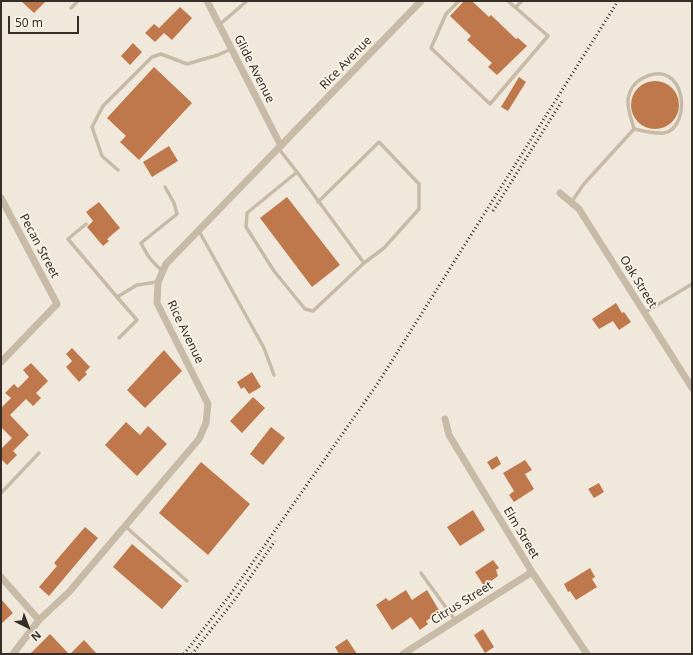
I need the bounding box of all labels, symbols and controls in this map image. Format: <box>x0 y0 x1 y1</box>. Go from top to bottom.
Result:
scale bar <box>10 8 81 34</box>
text: 50 m <box>15 14 43 31</box>
street label: Glide Avenue <box>231 33 277 105</box>
street label: Rice Avenue <box>317 33 375 93</box>
street label: Pecan Street <box>16 211 62 281</box>
street label: Oak Street <box>616 253 660 311</box>
street label: Rice Avenue <box>164 298 206 366</box>
street label: Elm Street <box>500 505 542 561</box>
street label: Citrus Street <box>429 578 495 628</box>
north arrow <box>8 607 48 647</box>
text: N <box>28 628 45 645</box>

